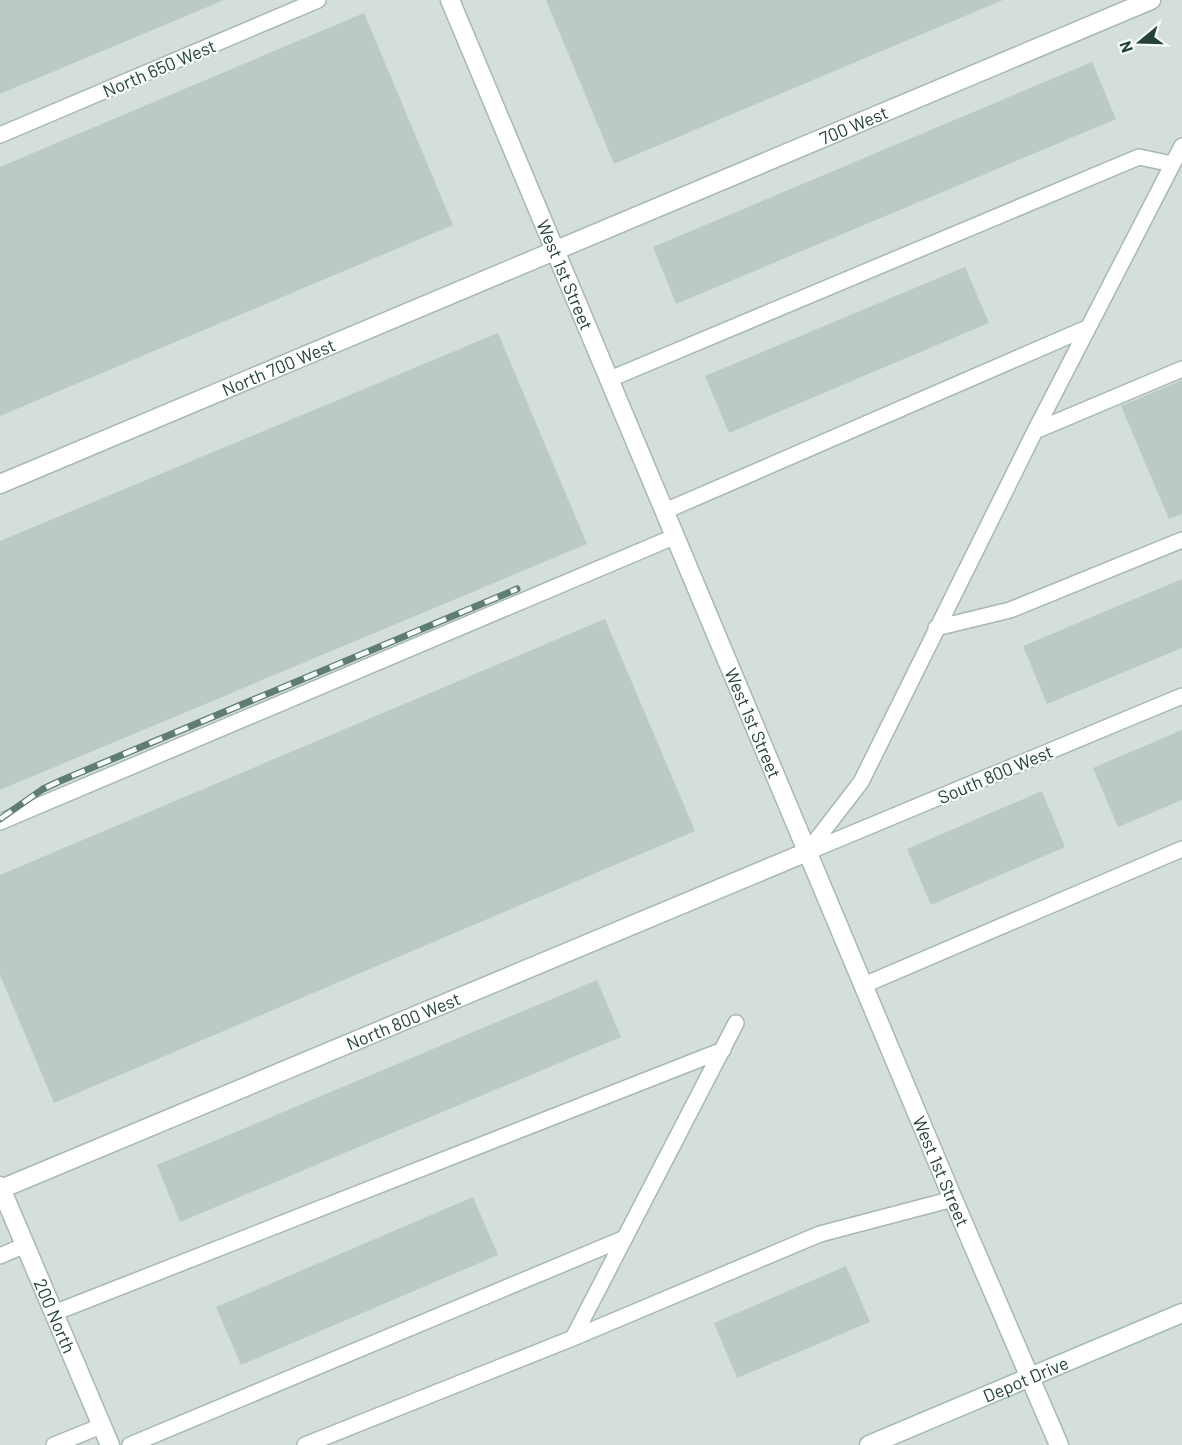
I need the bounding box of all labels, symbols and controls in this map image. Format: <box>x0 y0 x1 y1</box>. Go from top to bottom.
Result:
north arrow <box>1110 12 1170 72</box>
street label: North 650 West <box>99 34 219 102</box>
text: N <box>1115 39 1136 55</box>
street label: 700 West <box>816 101 891 149</box>
street label: West 1st Street <box>532 216 598 333</box>
street label: North 700 West <box>218 333 338 400</box>
street label: West 1st Street <box>720 665 786 781</box>
street label: South 800 West <box>934 740 1056 808</box>
street label: North 800 West <box>343 987 464 1054</box>
street label: West 1st Street <box>908 1113 974 1230</box>
street label: 200 North <box>30 1275 81 1356</box>
street label: Depot Drive <box>980 1351 1072 1407</box>

